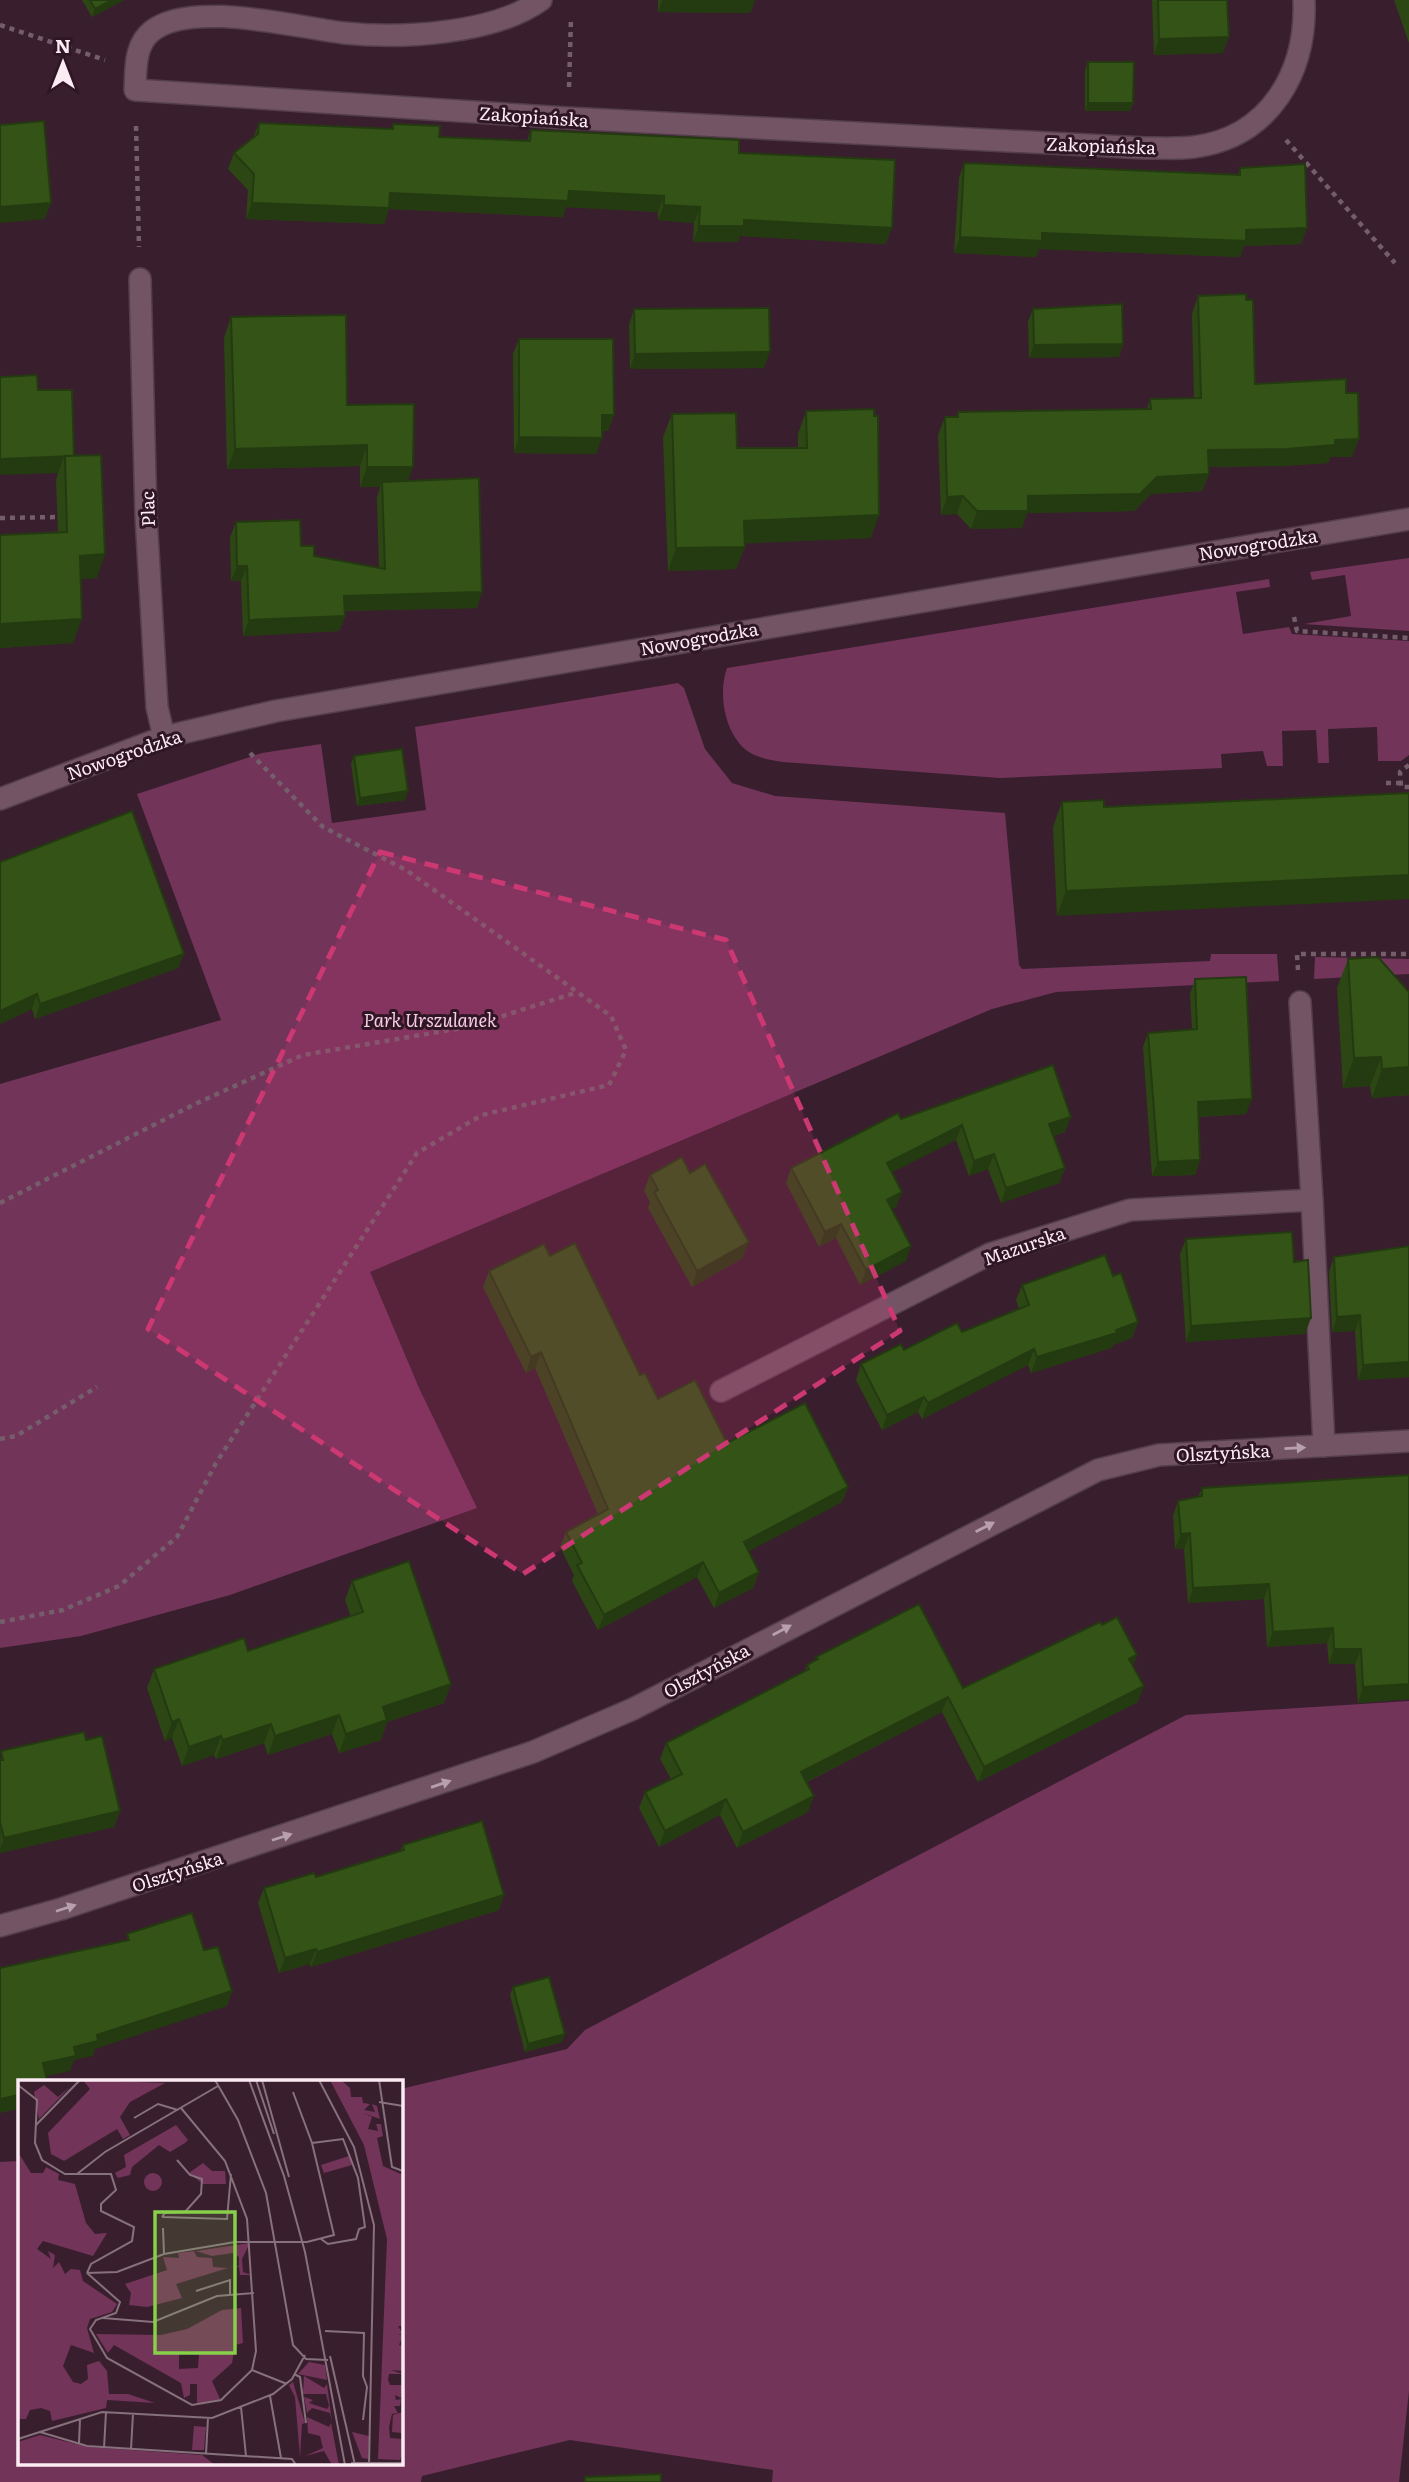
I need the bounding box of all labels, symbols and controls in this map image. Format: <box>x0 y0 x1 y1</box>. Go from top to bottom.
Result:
north arrow <box>28 28 98 98</box>
text: N <box>55 31 71 59</box>
street label: Zakopiańska <box>478 99 590 133</box>
street label: Zakopiańska <box>1046 130 1157 160</box>
street label: Plac <box>133 491 161 527</box>
street label: Nowogrodzka <box>1197 521 1319 567</box>
street label: Nowogrodzka <box>638 614 761 662</box>
street label: Nowogrodzka <box>63 722 185 786</box>
park label: Park Urszulanek <box>363 1006 497 1033</box>
street label: Mazurska <box>979 1218 1069 1272</box>
street label: Olsztyńska <box>1175 1436 1271 1468</box>
one-way arrow <box>1284 1442 1306 1453</box>
one-way arrow <box>975 1521 995 1532</box>
one-way arrow <box>772 1625 792 1636</box>
street label: Olsztyńska <box>658 1636 754 1704</box>
one-way arrow <box>431 1778 452 1789</box>
one-way arrow <box>271 1831 292 1842</box>
street label: Olsztyńska <box>128 1843 226 1898</box>
one-way arrow <box>55 1902 76 1913</box>
inset map <box>18 2080 402 2464</box>

